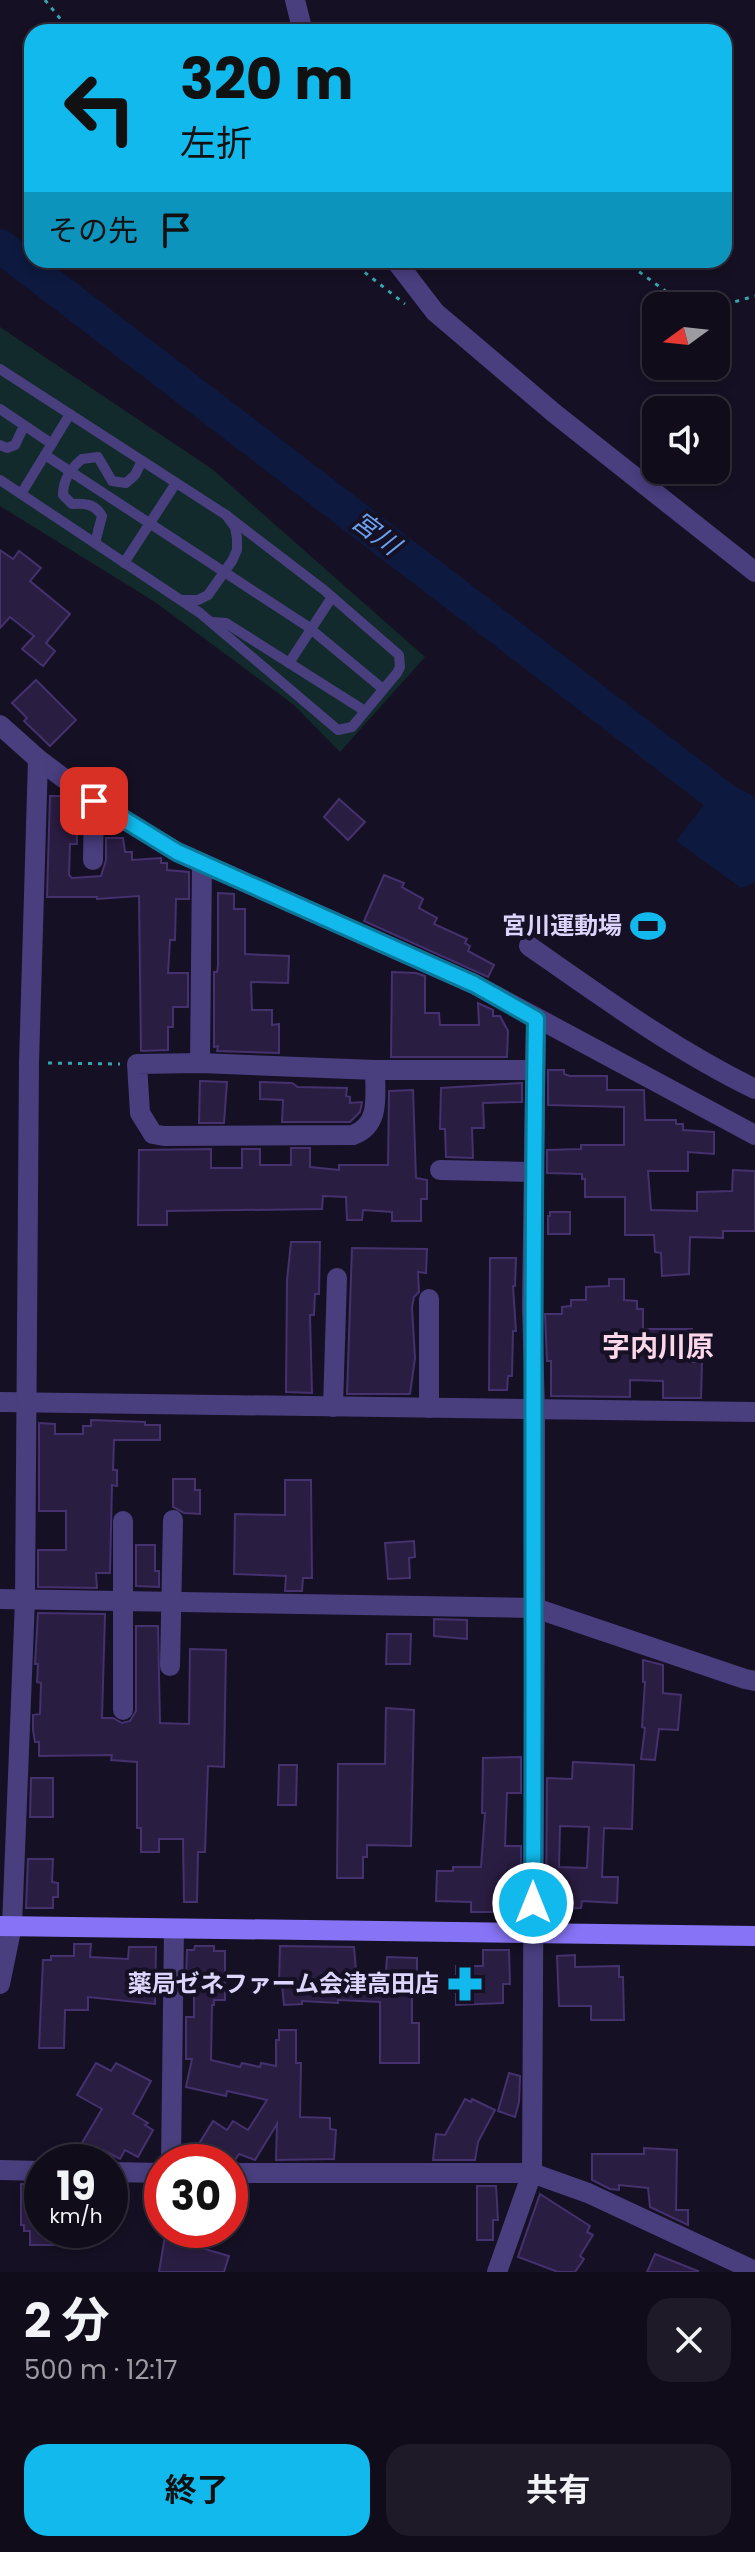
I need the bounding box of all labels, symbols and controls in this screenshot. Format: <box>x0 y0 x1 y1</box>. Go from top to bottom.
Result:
text: 320 m <box>180 40 354 119</box>
icon: left <box>48 56 152 160</box>
text: 左折 <box>180 118 252 169</box>
icon: arrive <box>154 208 198 252</box>
text: その先 <box>48 209 138 252</box>
north arrow <box>642 292 730 380</box>
map controls <box>642 292 730 484</box>
button: sound <box>642 396 730 484</box>
water label: 宮川 <box>344 503 410 565</box>
pin <box>60 767 128 835</box>
icon: arrive <box>72 779 116 823</box>
sports icon: 宮川運動場 <box>629 907 667 945</box>
place label: 宮川運動場 <box>502 909 622 942</box>
district label: 字内川原 <box>602 1327 714 1366</box>
position arrow <box>491 1861 575 1945</box>
pharmacy icon: 薬局ゼネファーム会津高田店 <box>446 1965 484 2003</box>
place label: 薬局ゼネファーム会津高田店 <box>128 1967 439 2000</box>
speed limit sign: 30 <box>144 2144 248 2248</box>
text: 19 <box>56 2158 96 2214</box>
text: km/h <box>49 2202 103 2230</box>
text: 2 分 <box>24 2287 110 2354</box>
button: close <box>647 2298 731 2382</box>
text: 500 m · 12:17 <box>24 2352 177 2388</box>
button: 終了 <box>24 2444 370 2536</box>
button: 共有 <box>386 2444 731 2536</box>

